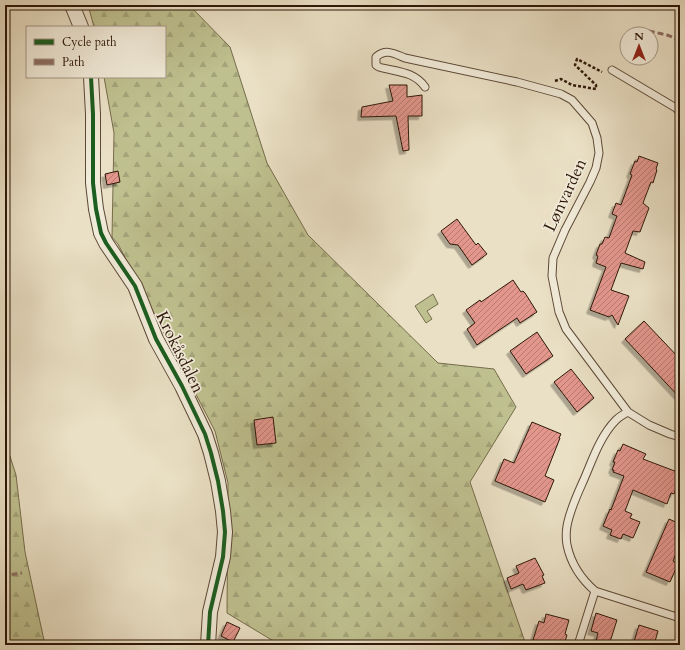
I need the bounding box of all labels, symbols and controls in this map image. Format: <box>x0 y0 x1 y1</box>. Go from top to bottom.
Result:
legend <box>26 26 166 78</box>
north arrow <box>619 26 659 66</box>
text: N <box>634 29 644 44</box>
text: Cycle path <box>62 34 117 50</box>
text: Path <box>62 54 85 70</box>
street label: Lønvarden <box>538 154 592 235</box>
street label: Krokåsdalen <box>150 307 210 397</box>

